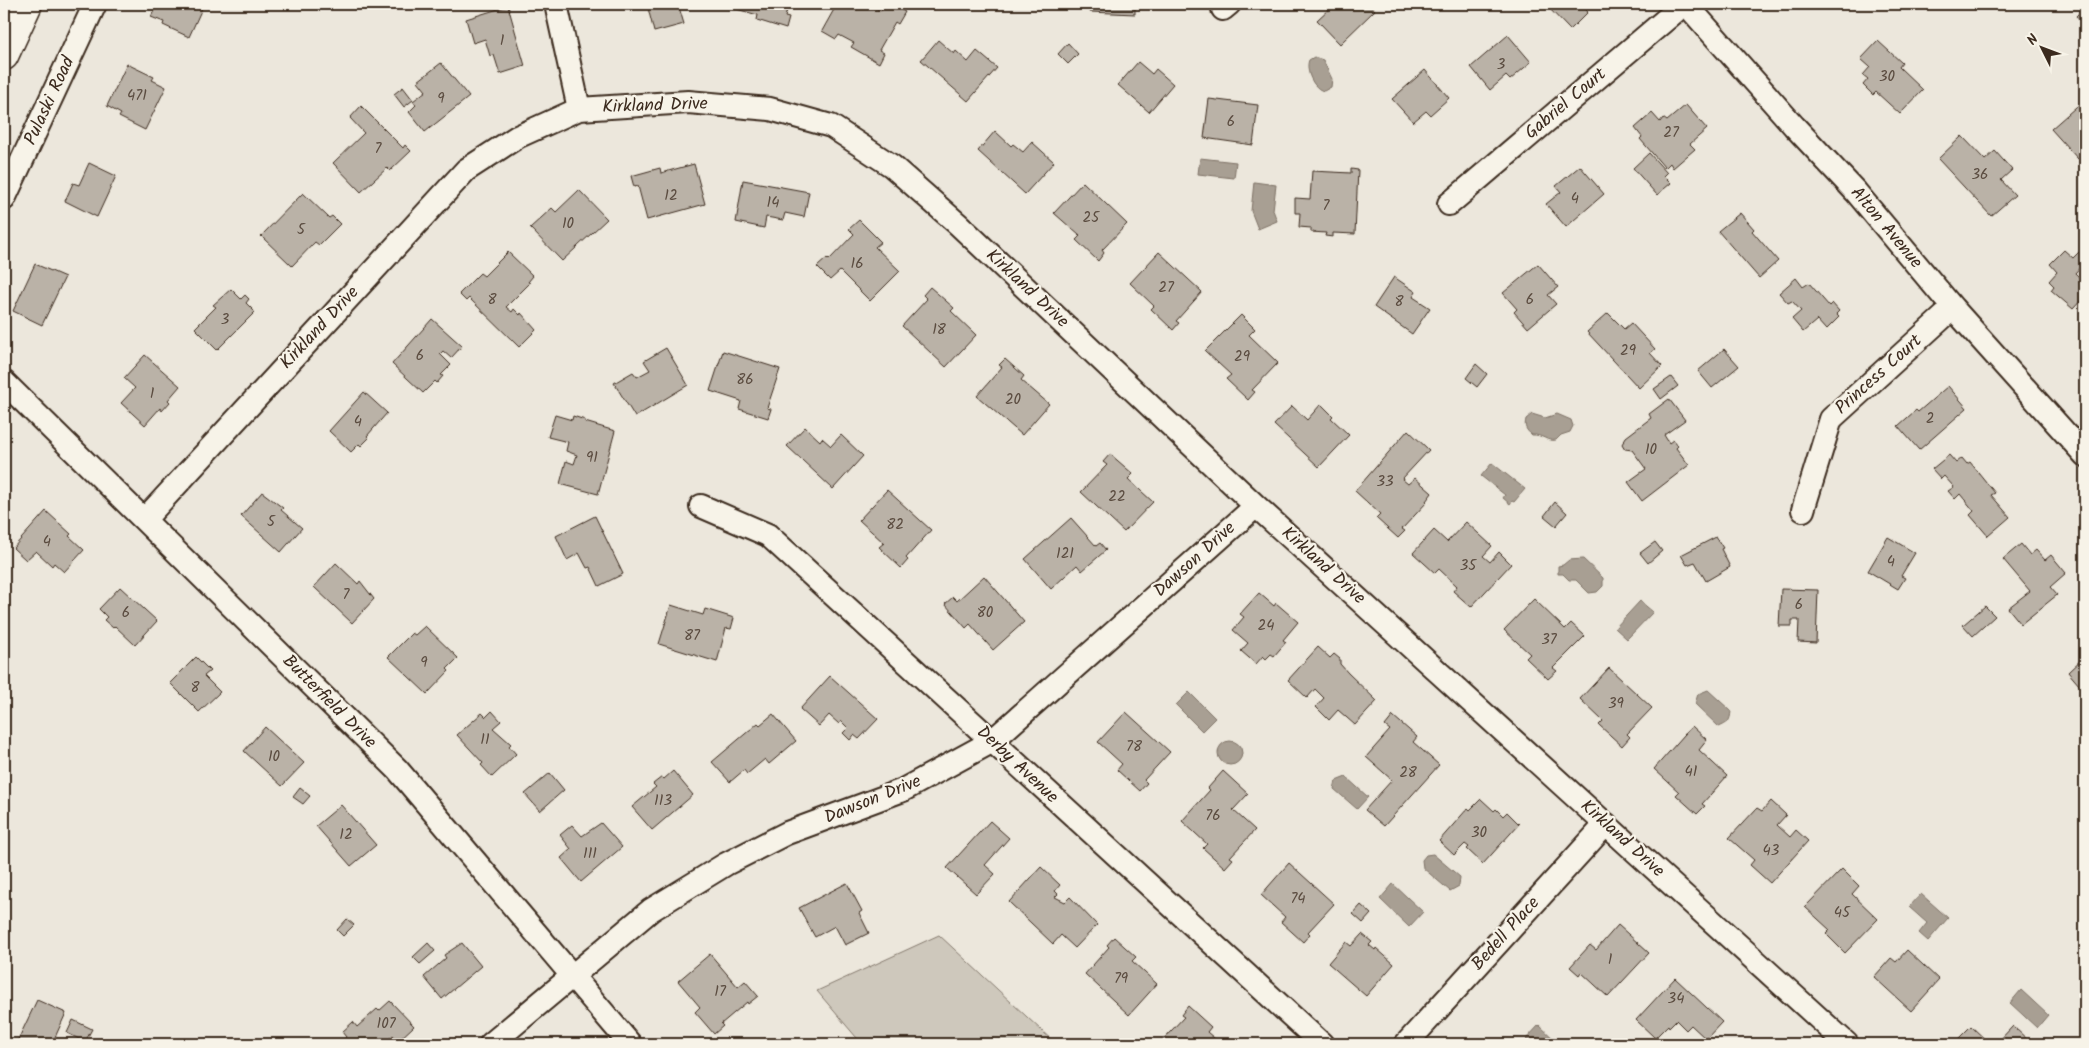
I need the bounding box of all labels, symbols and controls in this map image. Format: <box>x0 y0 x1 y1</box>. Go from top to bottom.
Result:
north arrow <box>2016 22 2066 72</box>
house number: 1 <box>500 29 505 53</box>
text: N <box>2022 29 2044 51</box>
street label: Pulaski Road <box>17 51 84 150</box>
house number: 3 <box>1497 53 1506 77</box>
street label: Gabriel Court <box>1519 60 1614 147</box>
house number: 30 <box>1879 65 1896 89</box>
house number: 471 <box>127 84 147 108</box>
house number: 9 <box>437 87 445 111</box>
street label: Kirkland Drive <box>602 90 708 122</box>
house number: 6 <box>1227 110 1235 134</box>
house number: 27 <box>1663 121 1680 145</box>
house number: 7 <box>375 137 383 161</box>
house number: 36 <box>1972 163 1988 187</box>
street label: Alton Avenue <box>1843 180 1929 276</box>
house number: 12 <box>664 184 678 208</box>
house number: 4 <box>1571 187 1579 211</box>
house number: 14 <box>767 191 779 215</box>
house number: 7 <box>1323 194 1331 218</box>
house number: 25 <box>1083 206 1100 230</box>
house number: 10 <box>562 212 575 236</box>
house number: 5 <box>297 218 306 242</box>
street label: Kirkland Drive <box>979 242 1075 336</box>
house number: 16 <box>850 252 864 276</box>
house number: 27 <box>1158 276 1175 300</box>
street label: Kirkland Drive <box>273 280 367 376</box>
house number: 8 <box>487 288 497 312</box>
house number: 6 <box>1526 288 1534 312</box>
house number: 8 <box>1394 290 1404 314</box>
house number: 3 <box>221 308 230 332</box>
house number: 18 <box>932 318 947 342</box>
street label: Princess Court <box>1829 327 1930 422</box>
house number: 29 <box>1620 339 1637 363</box>
house number: 6 <box>416 344 424 368</box>
house number: 29 <box>1234 345 1251 369</box>
house number: 86 <box>736 368 754 392</box>
house number: 1 <box>150 382 155 406</box>
house number: 20 <box>1005 388 1022 412</box>
house number: 2 <box>1926 407 1934 431</box>
house number: 4 <box>354 410 362 434</box>
house number: 10 <box>1645 438 1658 462</box>
house number: 91 <box>586 446 598 470</box>
house number: 33 <box>1376 470 1394 494</box>
house number: 22 <box>1108 485 1126 509</box>
house number: 5 <box>267 510 276 534</box>
house number: 82 <box>886 513 904 537</box>
street label: Dawson Drive <box>1147 515 1243 605</box>
street label: Kirkland Drive <box>1274 520 1372 612</box>
house number: 4 <box>43 530 51 554</box>
house number: 121 <box>1056 542 1074 566</box>
house number: 4 <box>1887 550 1895 574</box>
house number: 35 <box>1460 554 1477 578</box>
house number: 7 <box>343 583 351 607</box>
house number: 6 <box>1795 593 1803 617</box>
house number: 6 <box>122 601 130 625</box>
house number: 80 <box>977 601 994 625</box>
house number: 24 <box>1258 614 1274 638</box>
house number: 87 <box>684 624 701 648</box>
house number: 37 <box>1541 628 1558 652</box>
street label: Butterfield Drive <box>275 648 383 756</box>
house number: 9 <box>420 651 428 675</box>
house number: 8 <box>190 676 200 700</box>
house number: 39 <box>1608 692 1625 716</box>
street label: Derby Avenue <box>969 719 1065 811</box>
house number: 11 <box>480 728 490 752</box>
house number: 78 <box>1126 735 1143 759</box>
house number: 10 <box>268 745 281 769</box>
house number: 41 <box>1685 760 1698 784</box>
house number: 28 <box>1399 761 1418 785</box>
street label: Dawson Drive <box>820 767 926 833</box>
house number: 113 <box>654 789 672 813</box>
street label: Kirkland Drive <box>1573 793 1671 885</box>
house number: 76 <box>1205 804 1221 828</box>
house number: 30 <box>1471 821 1488 845</box>
house number: 12 <box>339 823 353 847</box>
house number: 43 <box>1763 839 1780 863</box>
house number: 111 <box>583 842 597 866</box>
house number: 74 <box>1290 887 1306 911</box>
street label: Bedell Place <box>1465 890 1547 978</box>
house number: 45 <box>1834 901 1851 925</box>
house number: 1 <box>1608 948 1613 972</box>
house number: 79 <box>1114 967 1129 991</box>
house number: 17 <box>714 980 727 1004</box>
house number: 34 <box>1668 987 1684 1011</box>
house number: 107 <box>376 1012 397 1036</box>

